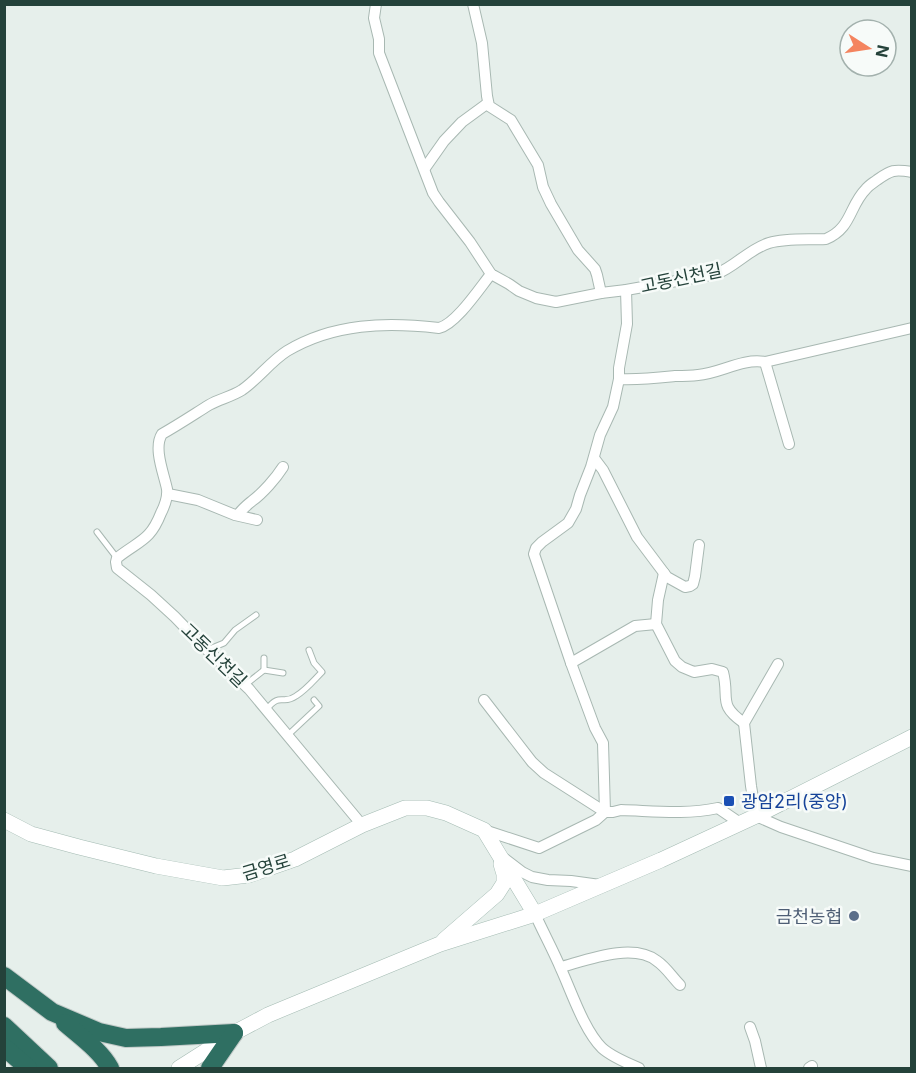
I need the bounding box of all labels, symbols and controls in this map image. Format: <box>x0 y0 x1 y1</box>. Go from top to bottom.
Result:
north arrow <box>838 18 898 78</box>
text: N <box>872 43 894 59</box>
street label: 고동신천길 <box>638 259 724 297</box>
street label: 고동신천길 <box>177 619 251 691</box>
place label: 광암2리(중앙) <box>741 791 848 812</box>
marker: 광암2리(중앙) <box>722 794 736 808</box>
street label: 금영로 <box>239 850 293 884</box>
place label: 금천농협 <box>776 906 842 927</box>
marker: 금천농협 <box>847 909 861 923</box>

